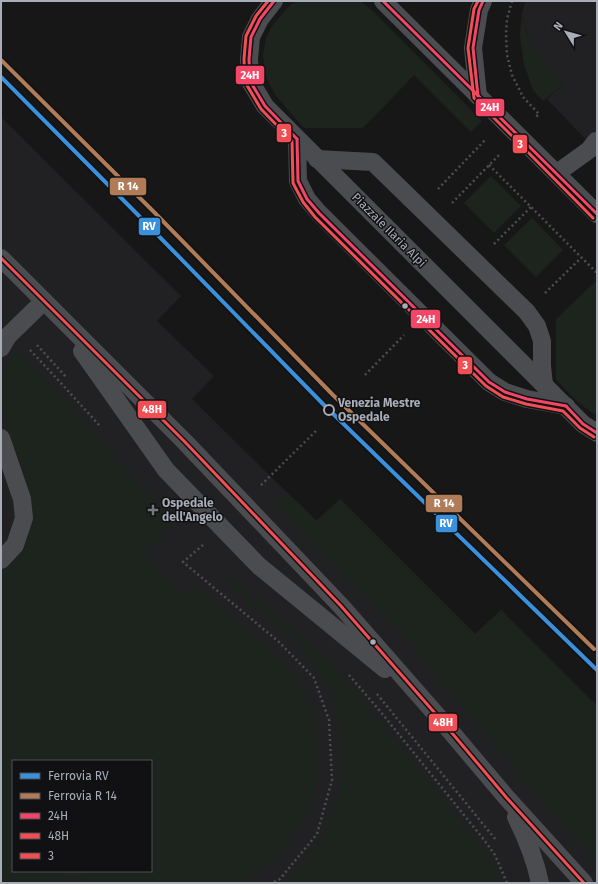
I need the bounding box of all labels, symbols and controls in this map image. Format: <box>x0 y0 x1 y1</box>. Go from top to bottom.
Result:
north arrow <box>546 12 586 52</box>
text: N <box>551 19 566 33</box>
line badge: 24H <box>235 65 265 85</box>
text: 24H <box>241 69 259 82</box>
line badge: 24H <box>475 98 505 117</box>
text: 24H <box>481 101 499 114</box>
line badge: 3 <box>276 123 292 143</box>
text: 3 <box>280 127 287 140</box>
line badge: 3 <box>512 134 528 154</box>
text: 3 <box>516 138 523 151</box>
line badge: R 14 <box>109 177 147 196</box>
text: R 14 <box>118 180 138 193</box>
street label: Piazzale Ilaria Alpi <box>349 190 429 270</box>
line badge: RV <box>138 217 161 236</box>
text: RV <box>143 220 156 233</box>
unlabelled marker <box>400 301 410 311</box>
line badge: 24H <box>410 309 441 329</box>
text: 24H <box>417 313 435 326</box>
line badge: 3 <box>457 356 473 375</box>
text: 3 <box>461 359 468 372</box>
place label: Venezia Mestre Ospedale <box>337 396 421 424</box>
line badge: 48H <box>137 400 167 419</box>
text: 48H <box>142 403 162 416</box>
marker: Venezia Mestre Ospedale <box>323 404 335 416</box>
line badge: R 14 <box>425 494 463 513</box>
place label: Ospedale dell'Angelo <box>162 496 223 524</box>
text: R 14 <box>434 497 454 510</box>
marker: Ospedale dell'Angelo <box>147 504 159 516</box>
line badge: RV <box>435 514 458 533</box>
text: RV <box>440 517 453 530</box>
unlabelled marker <box>368 637 378 647</box>
line badge: 48H <box>428 713 458 732</box>
text: 48H <box>433 716 453 729</box>
legend <box>12 760 152 872</box>
text: Ferrovia RV <box>48 769 109 783</box>
text: Ferrovia R 14 <box>48 789 118 803</box>
text: 24H <box>48 809 68 823</box>
text: 48H <box>48 829 69 843</box>
text: 3 <box>48 849 54 863</box>

